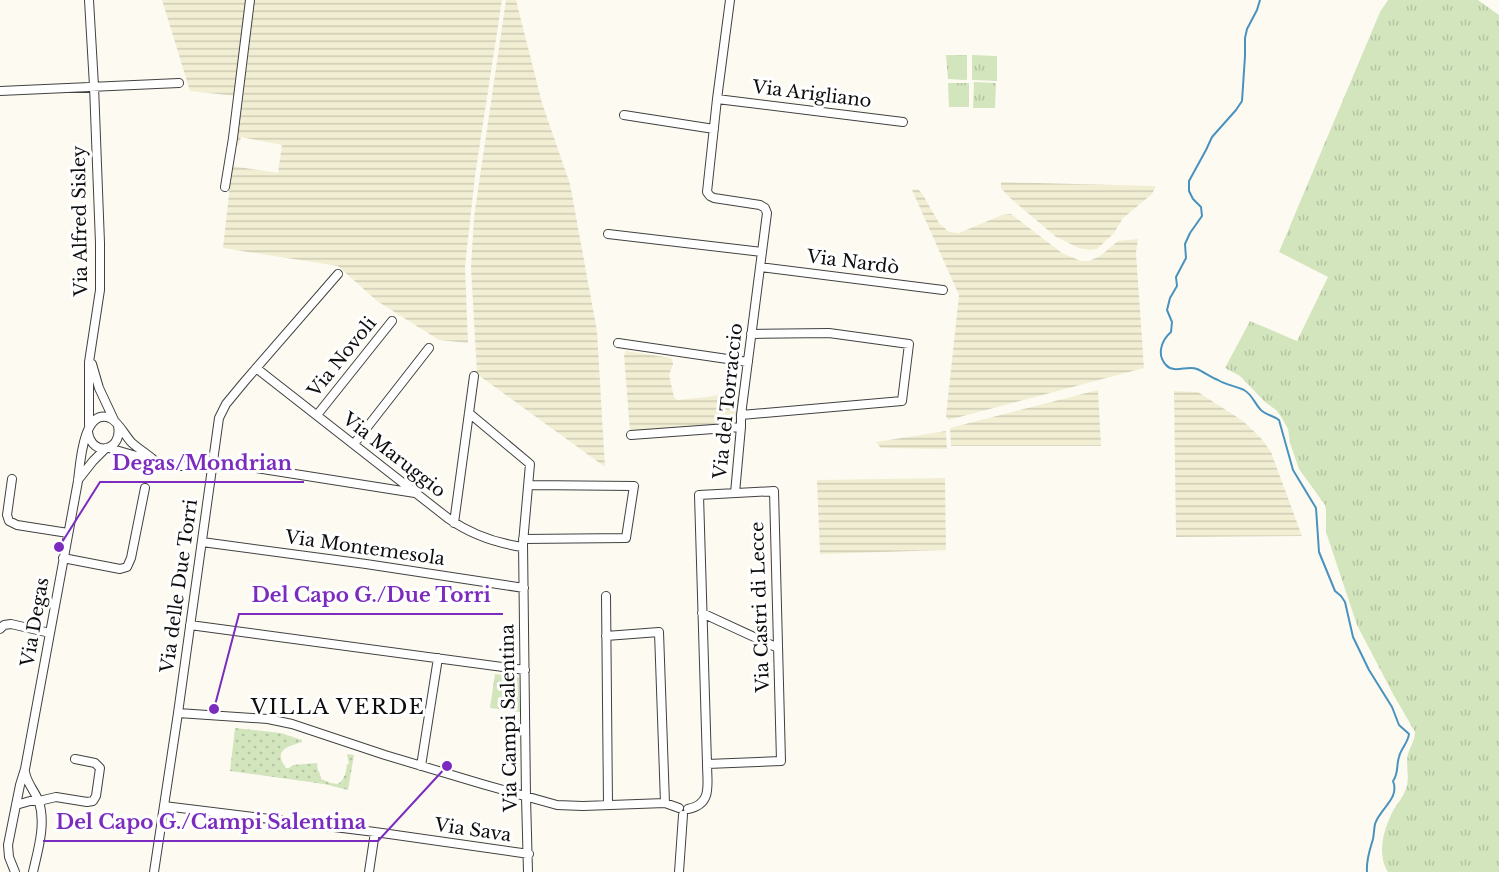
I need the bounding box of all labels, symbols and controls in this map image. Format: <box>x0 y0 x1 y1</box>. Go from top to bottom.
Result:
street label: Via Arigliano <box>750 76 873 112</box>
street label: Via Alfred Sisley <box>68 145 92 298</box>
street label: Via Nardò <box>805 245 900 279</box>
street label: Via Novoli <box>302 313 381 402</box>
street label: Via del Torraccio <box>709 322 747 481</box>
street label: Via Maruggio <box>337 407 450 502</box>
callout: Degas/Mondrian <box>100 444 304 482</box>
text: Degas/Mondrian <box>112 451 292 475</box>
street label: Via delle Due Torri <box>156 498 202 675</box>
street label: Via Castri di Lecce <box>746 521 774 694</box>
street label: Via Montemesola <box>283 526 446 570</box>
street label: Via Degas <box>16 576 54 669</box>
callout: Del Capo G./Due Torri <box>239 576 503 614</box>
text: Del Capo G./Due Torri <box>251 583 491 607</box>
street label: Via Campi Salentina <box>496 624 522 813</box>
district label: VILLA VERDE <box>250 694 425 720</box>
callout: Del Capo G./Campi Salentina <box>43 803 378 841</box>
text: Del Capo G./Campi Salentina <box>56 810 367 834</box>
street label: Via Sava <box>432 814 513 846</box>

